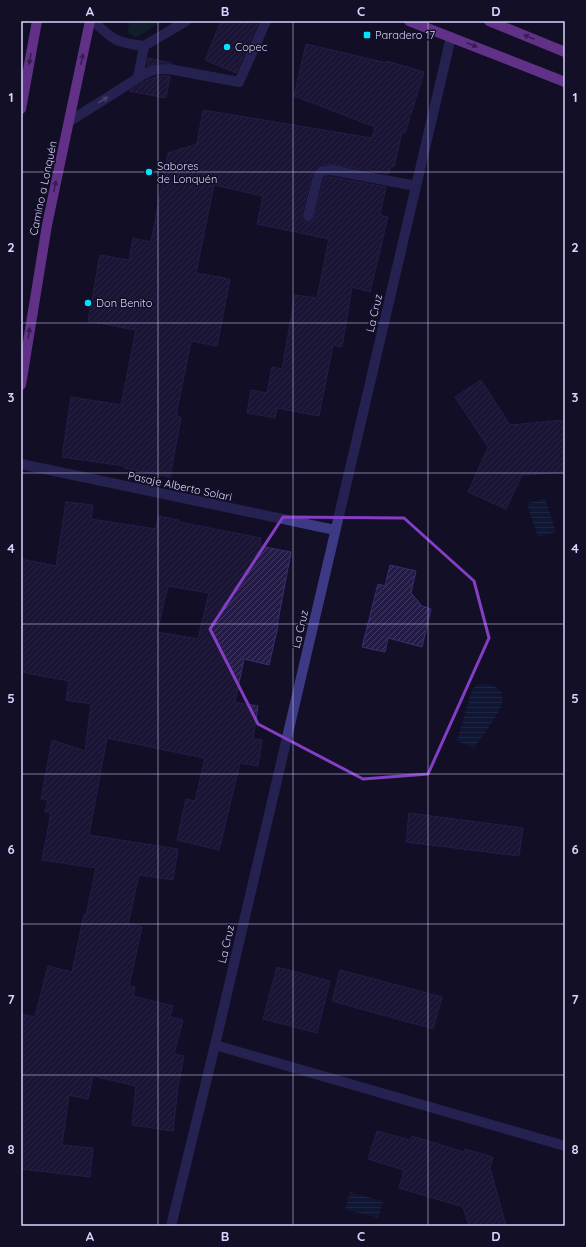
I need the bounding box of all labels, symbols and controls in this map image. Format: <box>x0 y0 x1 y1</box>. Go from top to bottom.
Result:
text: A <box>86 3 95 19</box>
text: B <box>221 3 229 19</box>
text: C <box>357 3 365 19</box>
text: D <box>491 3 501 19</box>
place label: Paradero 17 <box>375 28 436 42</box>
marker: Paradero 17 <box>362 30 372 40</box>
one-way arrow <box>523 34 534 40</box>
place label: Copec <box>235 40 268 54</box>
marker: Copec <box>222 42 232 52</box>
one-way arrow <box>466 43 478 49</box>
one-way arrow <box>27 53 33 66</box>
one-way arrow <box>80 53 86 65</box>
text: 1 <box>8 89 14 105</box>
text: 1 <box>572 89 578 105</box>
one-way arrow <box>98 96 108 104</box>
street label: Camino a Lonquén <box>26 139 60 237</box>
place label: Sabores de Lonquén <box>157 159 217 186</box>
marker: Sabores de Lonquén <box>144 167 154 177</box>
one-way arrow <box>53 180 59 193</box>
text: 2 <box>7 239 15 255</box>
text: 2 <box>571 239 579 255</box>
street label: La Cruz <box>363 293 385 333</box>
place label: Don Benito <box>96 296 153 310</box>
marker: Don Benito <box>83 298 93 308</box>
one-way arrow <box>26 327 32 339</box>
text: 3 <box>8 389 15 405</box>
text: 3 <box>572 389 579 405</box>
street label: Pasaje Alberto Solari <box>127 468 233 504</box>
text: 4 <box>7 540 15 556</box>
text: 4 <box>571 540 579 556</box>
street label: La Cruz <box>289 609 311 649</box>
text: 5 <box>7 690 15 706</box>
text: 5 <box>571 690 579 706</box>
text: 6 <box>7 841 15 857</box>
text: 6 <box>571 841 579 857</box>
street label: La Cruz <box>215 924 237 964</box>
text: 7 <box>7 991 15 1007</box>
text: 7 <box>571 991 579 1007</box>
text: 8 <box>7 1141 15 1157</box>
text: 8 <box>571 1141 579 1157</box>
text: A <box>86 1228 95 1244</box>
text: B <box>221 1228 229 1244</box>
text: C <box>357 1228 365 1244</box>
text: D <box>491 1228 501 1244</box>

